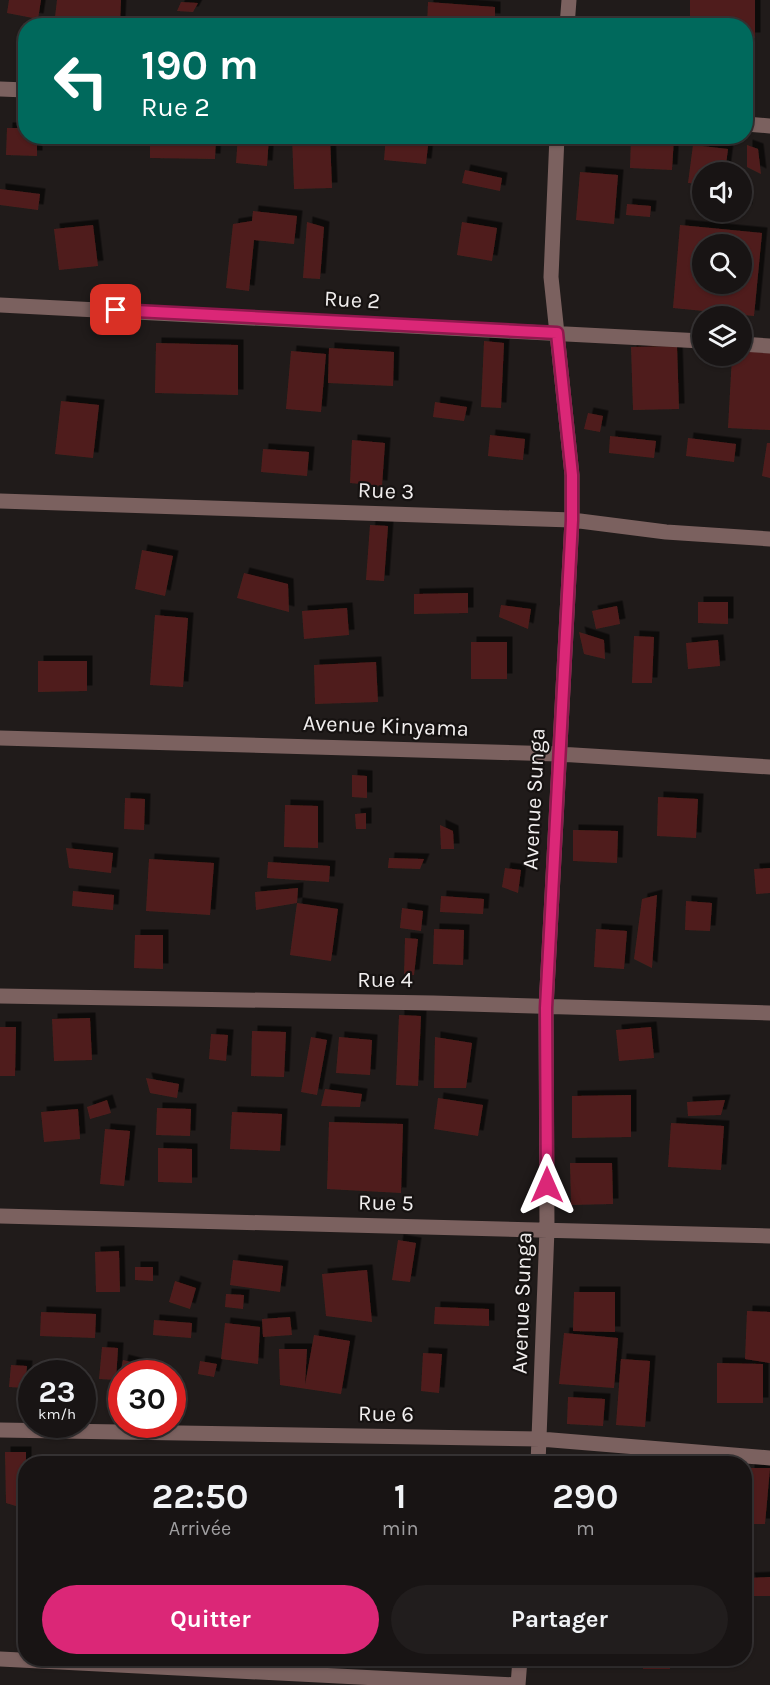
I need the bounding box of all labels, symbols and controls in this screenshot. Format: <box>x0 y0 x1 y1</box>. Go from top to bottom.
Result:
text: 190 m <box>141 40 259 90</box>
icon: left <box>42 42 120 120</box>
text: Rue 2 <box>141 91 210 123</box>
map controls <box>692 162 752 366</box>
button: sound <box>692 162 752 222</box>
button: search <box>692 234 752 294</box>
pin <box>90 284 141 335</box>
street label: Rue 2 <box>323 286 381 314</box>
icon: arrive <box>99 293 132 326</box>
button: layers <box>692 306 752 366</box>
street label: Rue 3 <box>357 477 415 505</box>
street label: Avenue Kinyama <box>303 710 469 742</box>
street label: Avenue Sunga <box>517 727 551 871</box>
street label: Rue 4 <box>357 967 413 993</box>
position arrow <box>515 1153 579 1217</box>
street label: Rue 5 <box>358 1190 414 1216</box>
street label: Avenue Sunga <box>507 1232 537 1374</box>
speed limit sign: 30 <box>108 1360 186 1438</box>
text: 23 <box>39 1374 75 1410</box>
street label: Rue 6 <box>358 1401 414 1427</box>
text: km/h <box>38 1405 76 1423</box>
text: 22:50 <box>151 1475 248 1517</box>
text: 1 <box>394 1475 407 1517</box>
text: 290 <box>552 1475 619 1517</box>
text: Arrivée <box>169 1517 231 1540</box>
text: min <box>382 1517 419 1540</box>
text: m <box>576 1517 595 1540</box>
button: Quitter <box>42 1585 379 1654</box>
button: Partager <box>391 1585 728 1654</box>

